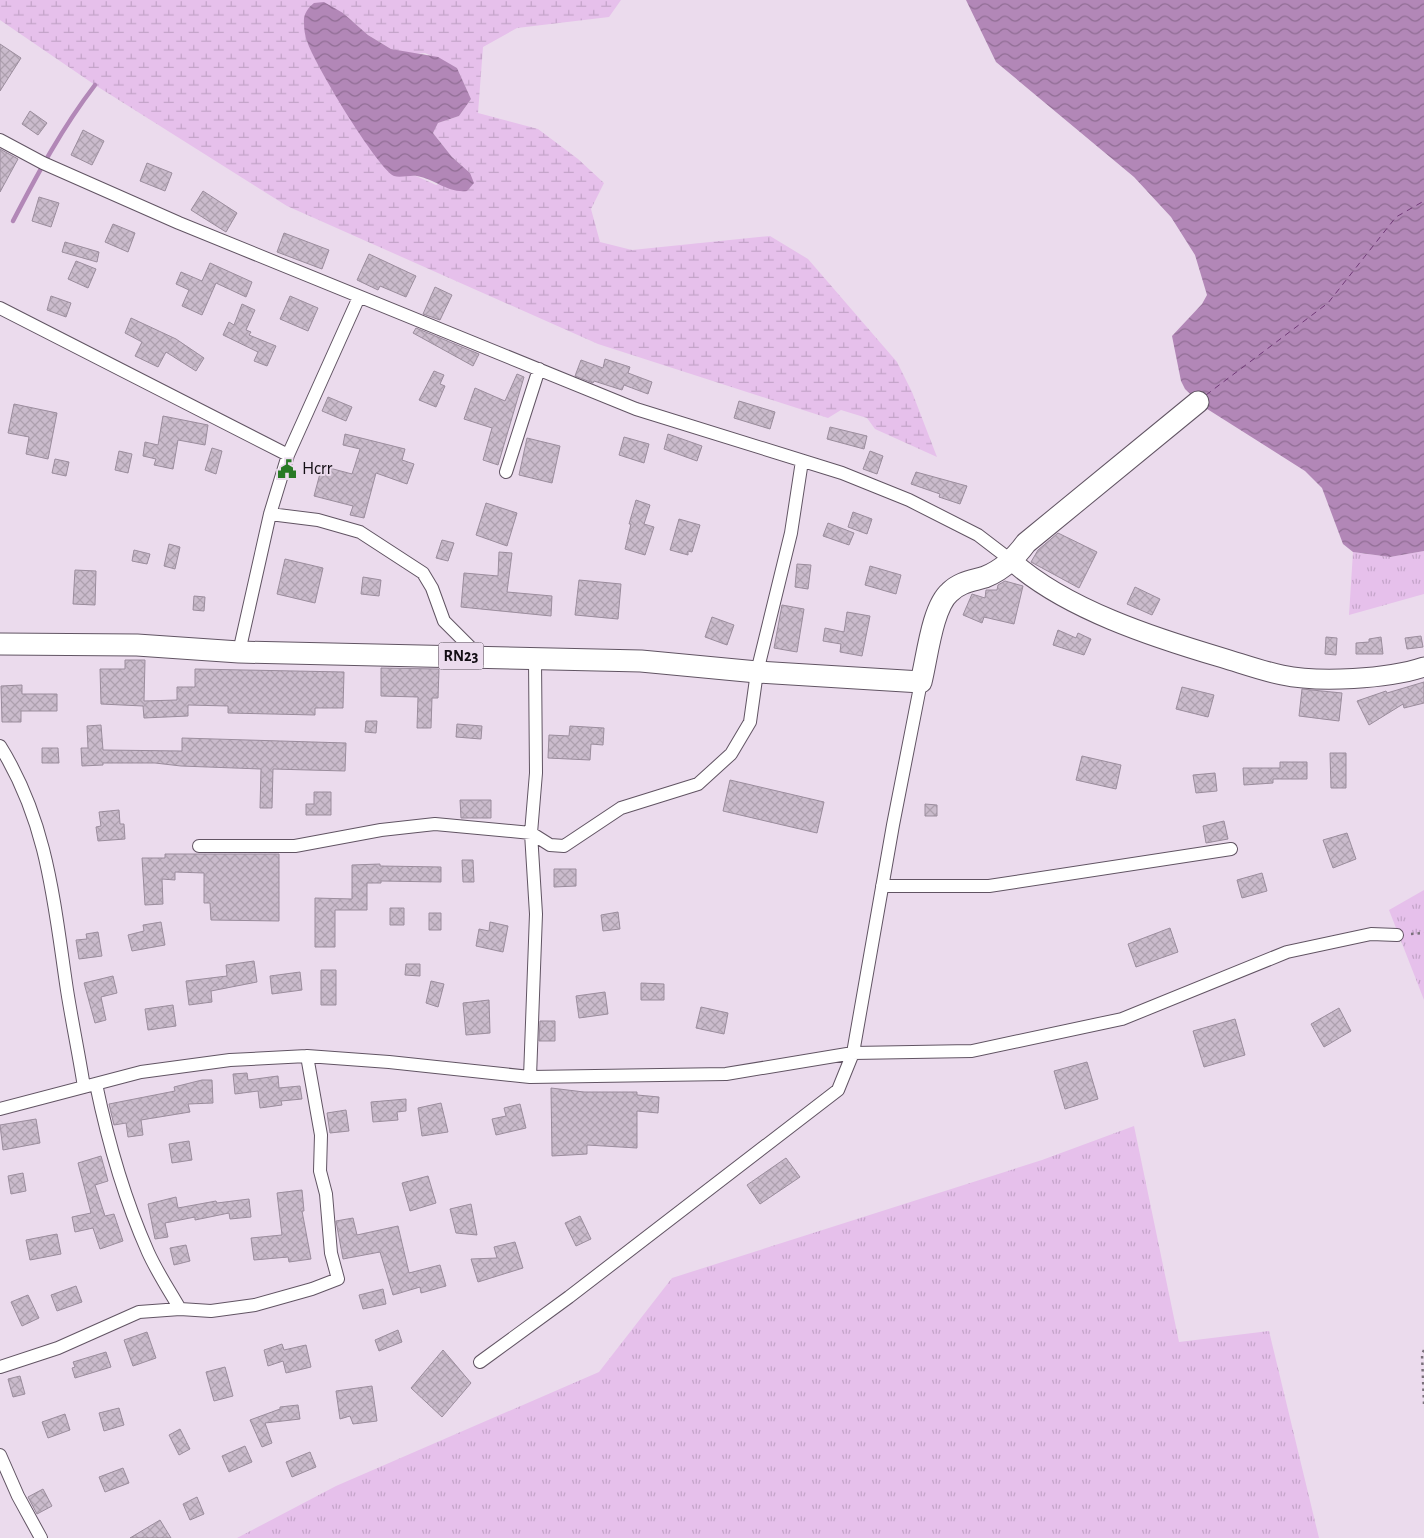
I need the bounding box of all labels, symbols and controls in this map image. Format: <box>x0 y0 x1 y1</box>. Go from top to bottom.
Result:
public building icon: Hcrr <box>276 458 298 480</box>
place label: Hcrr <box>302 460 333 478</box>
road number: RN23 <box>438 642 484 669</box>

